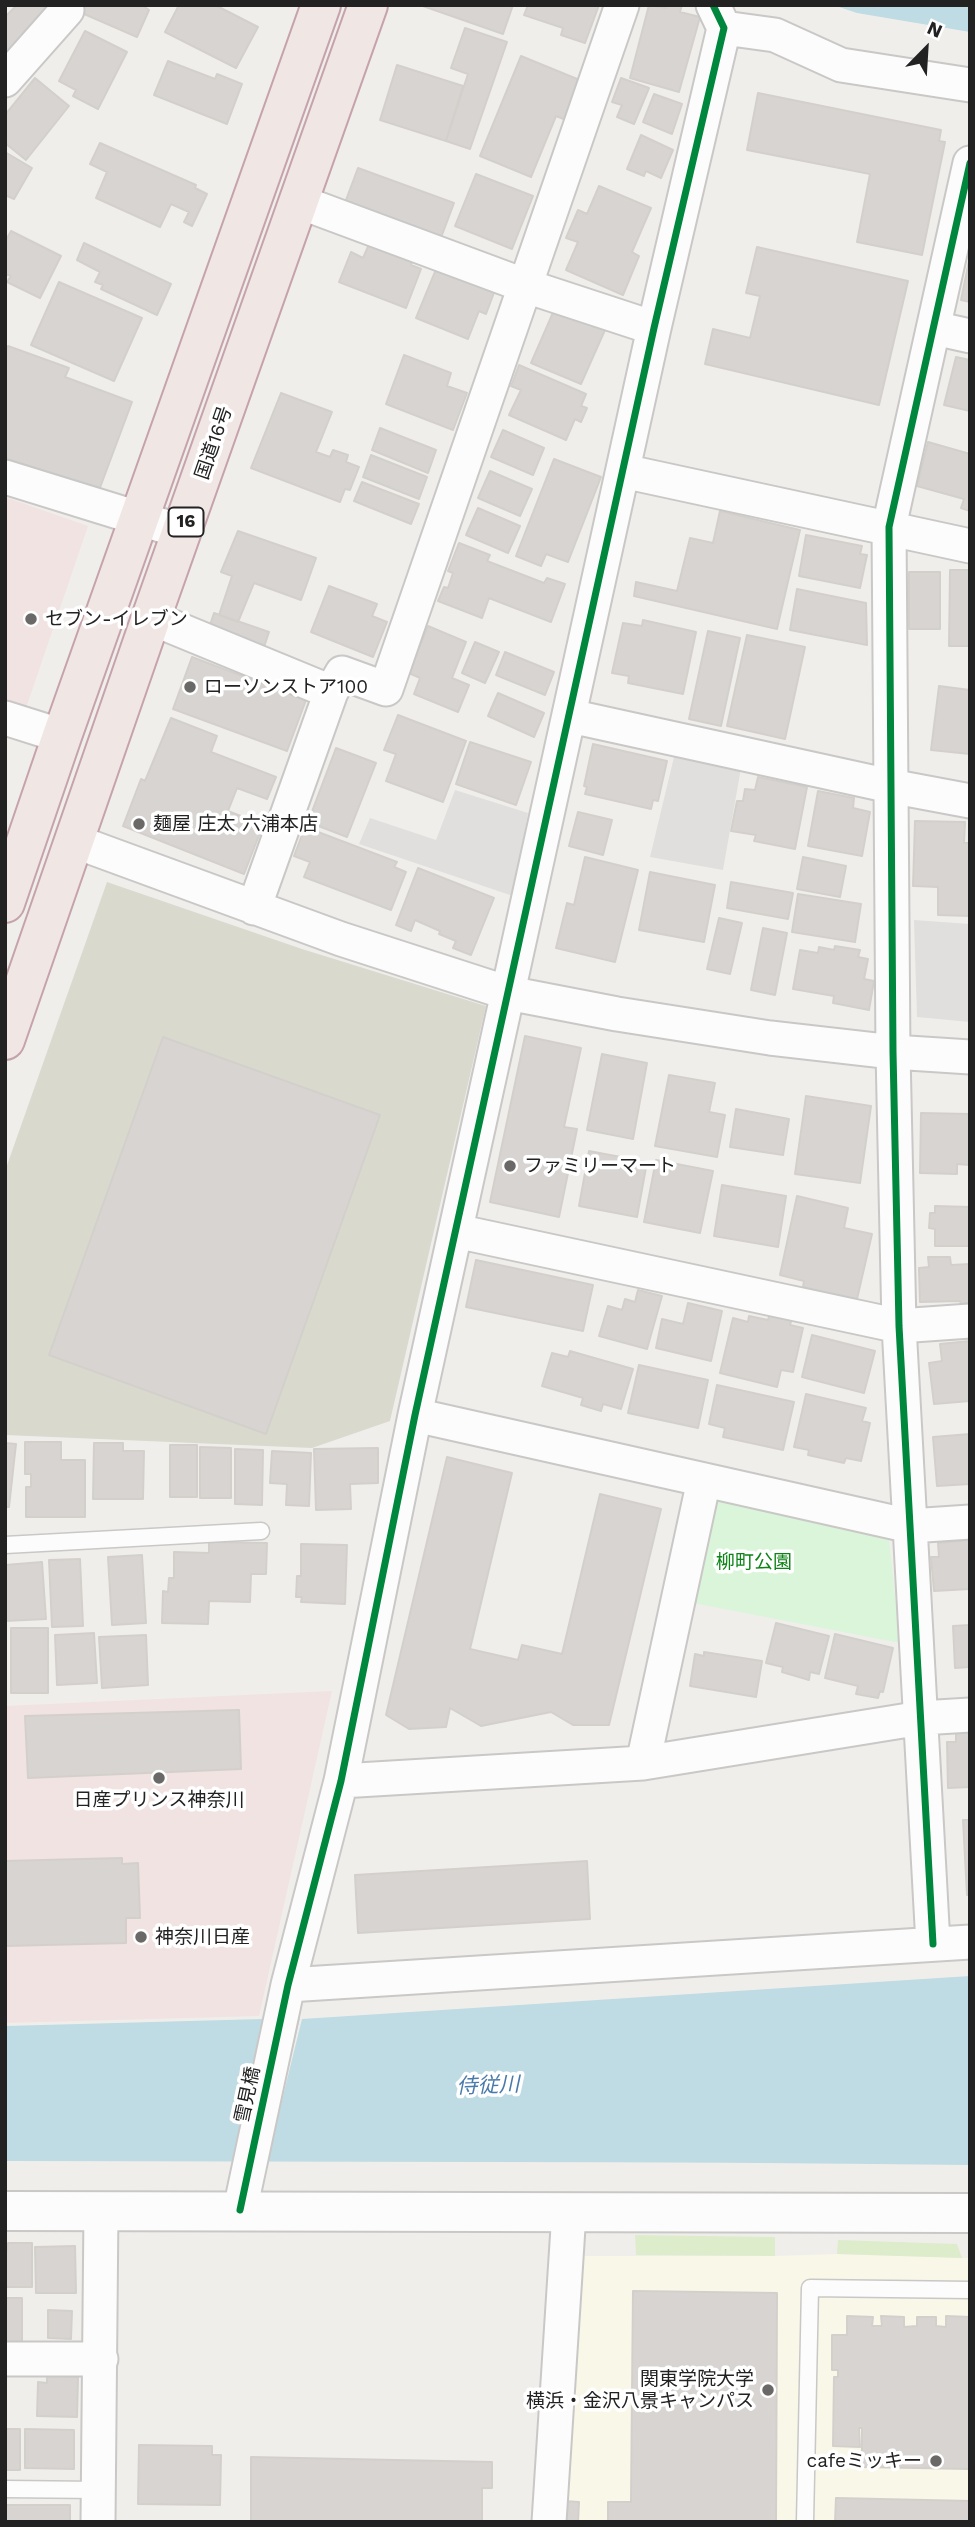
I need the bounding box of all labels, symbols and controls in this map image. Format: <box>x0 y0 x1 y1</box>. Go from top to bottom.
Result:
north arrow <box>891 14 961 84</box>
text: N <box>924 16 946 43</box>
street label: 国道16号 <box>191 403 237 483</box>
road number: 16 <box>168 508 204 536</box>
place label: セブン-イレブン <box>45 608 188 630</box>
marker: セブン-イレブン <box>23 611 39 627</box>
place label: ローソンストア100 <box>204 676 368 698</box>
marker: ローソンストア100 <box>182 679 198 695</box>
place label: 麺屋 庄太 六浦本店 <box>153 813 318 835</box>
marker: 麺屋 庄太 六浦本店 <box>131 816 147 832</box>
place label: ファミリーマート <box>524 1155 676 1177</box>
marker: ファミリーマート <box>502 1158 518 1174</box>
park label: 柳町公園 <box>716 1551 792 1573</box>
marker: 日産プリンス神奈川 <box>151 1770 167 1786</box>
place label: 日産プリンス神奈川 <box>74 1789 244 1811</box>
place label: 神奈川日産 <box>155 1926 250 1948</box>
marker: 神奈川日産 <box>133 1929 149 1945</box>
street label: 雪見橋 <box>231 2065 265 2125</box>
water label: 侍従川 <box>456 2072 520 2100</box>
place label: 関東学院大学 横浜・金沢八景キャンパス <box>526 2368 754 2412</box>
marker: 関東学院大学 横浜・金沢八景キャンパス <box>760 2382 776 2398</box>
place label: cafeミッキー <box>807 2450 922 2472</box>
marker: cafeミッキー <box>928 2453 944 2469</box>

